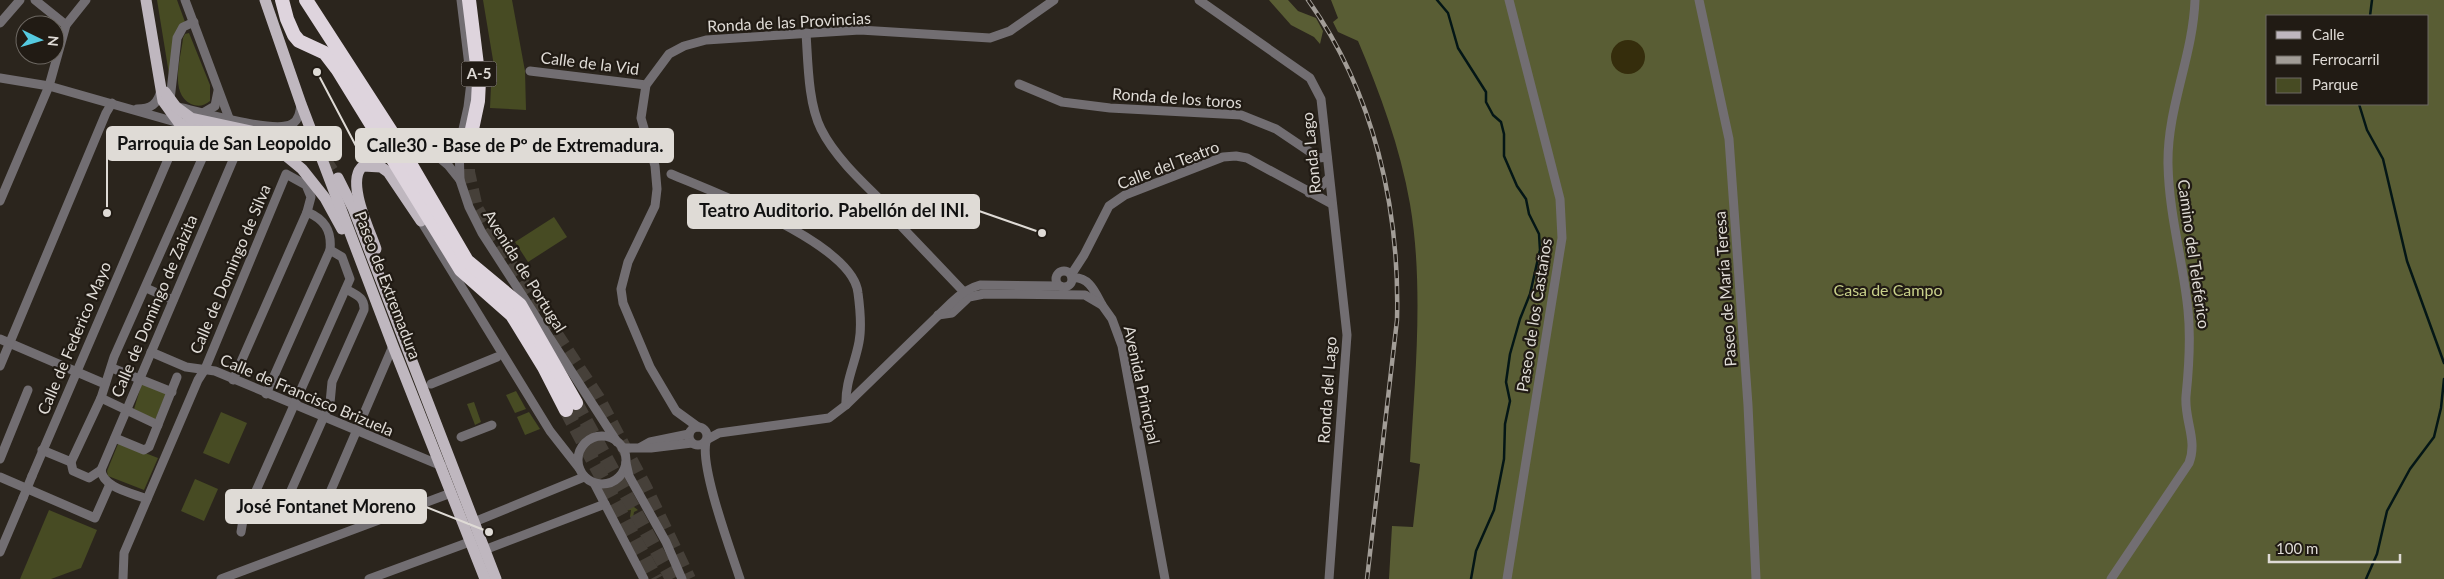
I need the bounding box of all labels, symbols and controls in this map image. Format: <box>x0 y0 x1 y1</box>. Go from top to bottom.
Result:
street label: Ronda de las Provincias <box>707 8 871 35</box>
north arrow <box>15 15 65 65</box>
legend <box>2266 15 2429 105</box>
text: Calle <box>2312 25 2345 43</box>
text: N <box>45 35 62 47</box>
street label: Calle de la Vid <box>540 47 640 78</box>
text: Ferrocarril <box>2312 50 2380 68</box>
road number: A-5 <box>462 62 496 86</box>
text: Parque <box>2312 75 2358 93</box>
street label: Ronda de los toros <box>1111 83 1243 112</box>
street label: Ronda Lago <box>1297 111 1324 195</box>
callout: Parroquia de San Leopoldo <box>107 127 341 160</box>
callout: Calle30 - Base de Pº de Extremadura. <box>356 129 673 162</box>
text: Parroquia de San Leopoldo <box>117 132 331 154</box>
text: Calle30 - Base de Pº de Extremadura. <box>367 134 663 156</box>
street label: Calle del Teatro <box>1114 136 1221 193</box>
street label: Camino del Teleférico <box>2175 178 2214 330</box>
street label: Calle de Domingo de Silva <box>185 181 274 356</box>
callout: Teatro Auditorio. Pabellón del INI. <box>688 195 979 228</box>
text: Teatro Auditorio. Pabellón del INI. <box>699 199 969 221</box>
street label: Avenida de Portugal <box>480 206 571 335</box>
street label: Paseo de Extremadura <box>351 208 425 361</box>
street label: Paseo de María Teresa <box>1710 211 1739 367</box>
street label: Calle de Domingo de Zaizita <box>106 212 201 400</box>
street label: Paseo de los Castaños <box>1512 237 1555 393</box>
street label: Calle de Federico Mayo <box>33 258 114 417</box>
park label: Casa de Campo <box>1834 280 1942 299</box>
street label: Avenida Principal <box>1121 324 1164 446</box>
street label: Ronda del Lago <box>1313 336 1340 444</box>
street label: Calle de Francisco Brizuela <box>218 349 397 440</box>
callout: José Fontanet Moreno <box>226 490 426 523</box>
text: José Fontanet Moreno <box>236 495 416 517</box>
scale bar <box>2269 532 2400 564</box>
text: 100 m <box>2276 539 2318 557</box>

